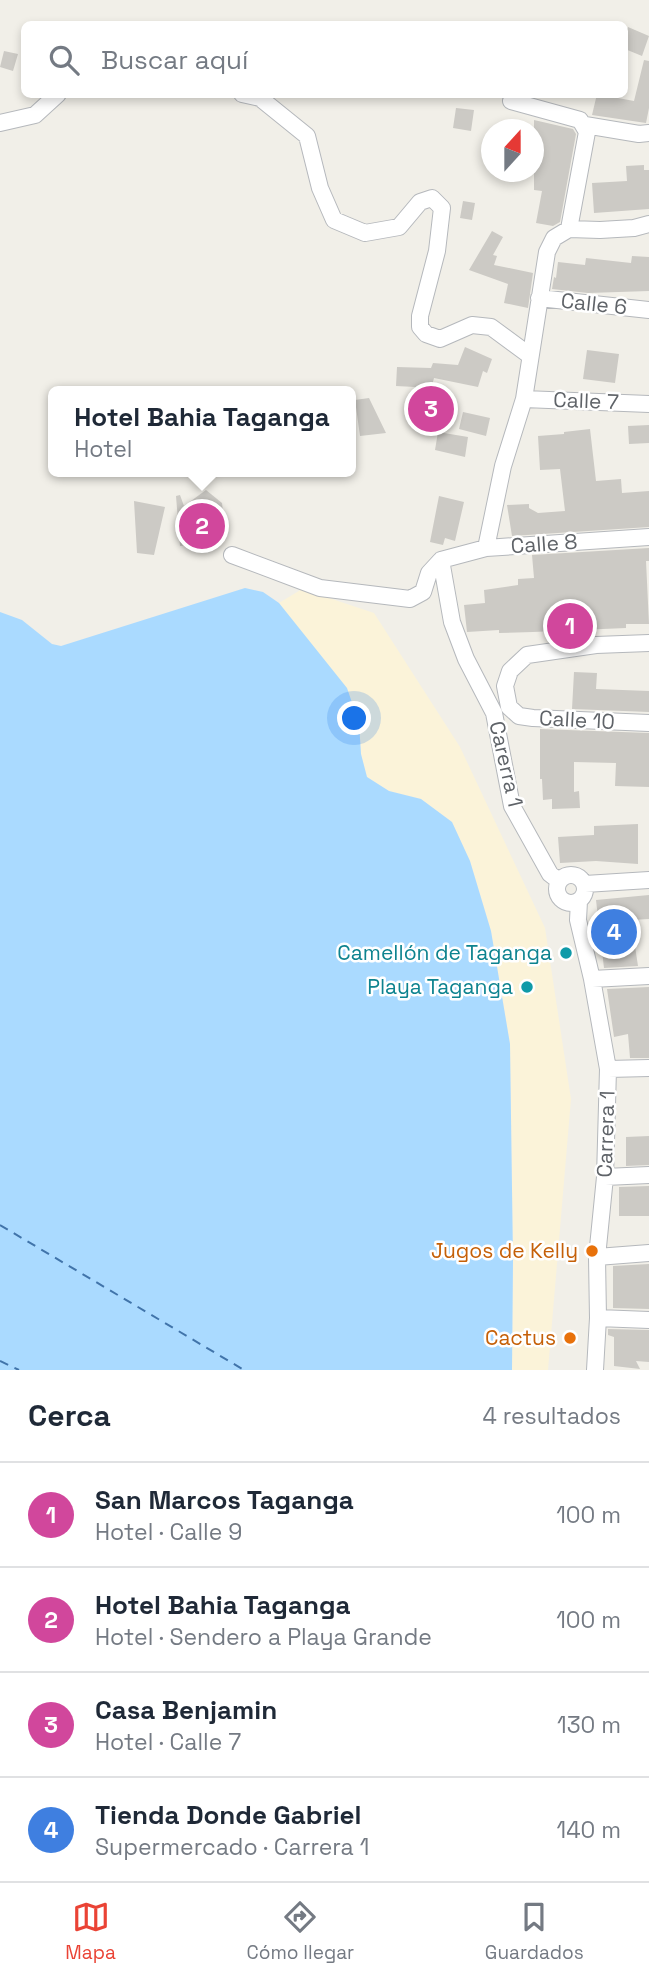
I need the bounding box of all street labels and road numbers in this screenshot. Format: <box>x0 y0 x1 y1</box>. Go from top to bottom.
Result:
street label: Calle 6 <box>560 287 629 320</box>
street label: Calle 7 <box>553 386 619 415</box>
street label: Calle 8 <box>510 528 578 559</box>
street label: Calle 10 <box>538 704 616 735</box>
street label: Carerra 1 <box>484 718 529 809</box>
street label: Carrera 1 <box>590 1090 621 1178</box>

